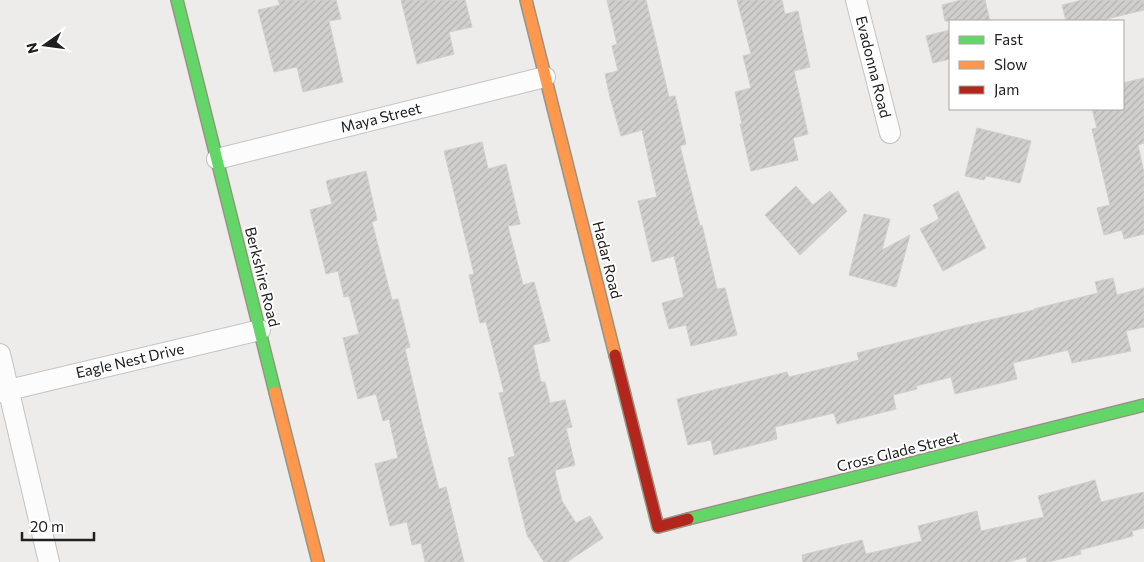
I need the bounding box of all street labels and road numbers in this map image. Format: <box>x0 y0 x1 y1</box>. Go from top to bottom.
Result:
street label: Evadonna Road <box>853 14 895 120</box>
street label: Maya Street <box>338 98 423 136</box>
street label: Hadar Road <box>590 219 626 301</box>
street label: Berkshire Road <box>242 225 284 329</box>
street label: Eagle Nest Drive <box>74 339 186 381</box>
street label: Cross Glade Street <box>835 427 961 475</box>

